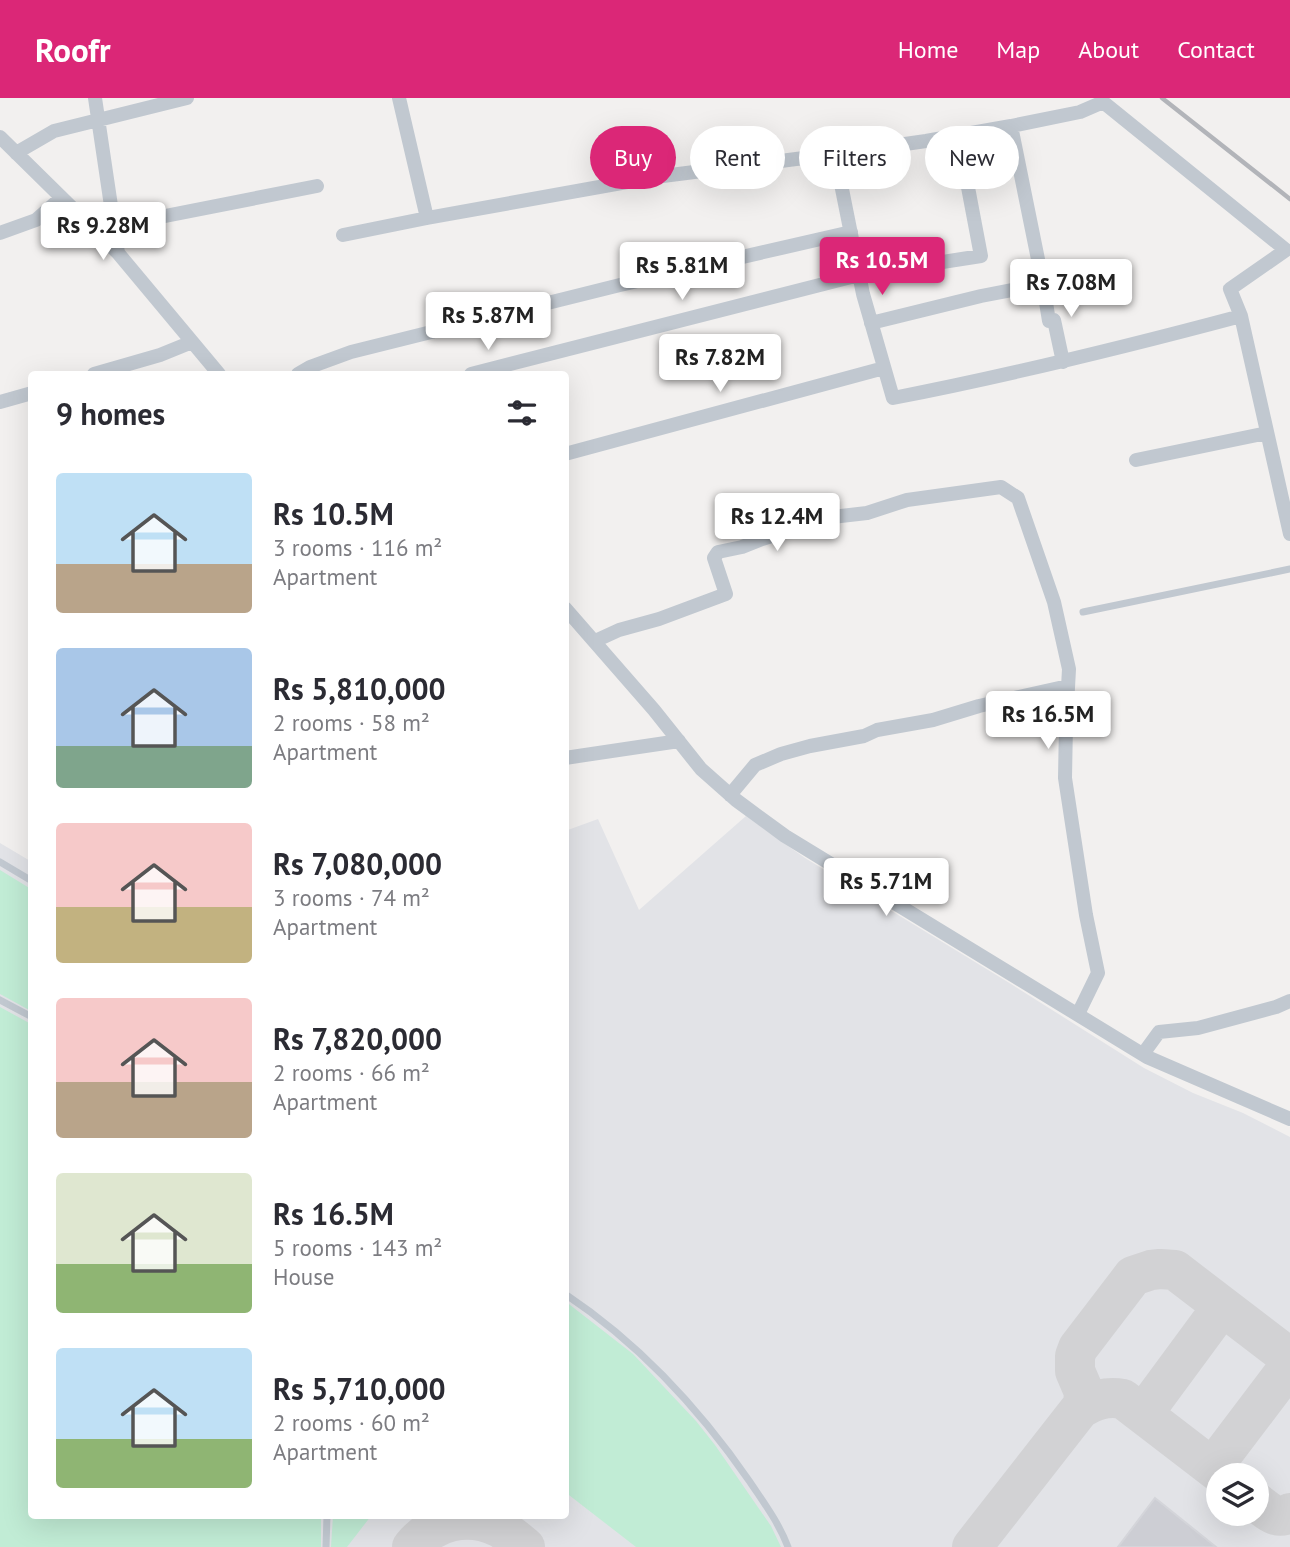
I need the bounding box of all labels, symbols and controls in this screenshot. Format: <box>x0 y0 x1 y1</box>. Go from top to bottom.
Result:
text: Roofr <box>35 28 111 71</box>
text: Home <box>898 34 958 65</box>
text: Map <box>996 34 1040 65</box>
text: About <box>1078 34 1139 65</box>
text: Contact <box>1177 34 1255 65</box>
chip: Buy <box>590 126 676 189</box>
chip: Rent <box>690 126 785 189</box>
chip: Filters <box>799 126 911 189</box>
chip: New <box>925 126 1019 189</box>
pin: Rs 9.28M <box>31 202 175 262</box>
text: Rs 9.28M <box>57 210 149 239</box>
pin: Rs 10.5M <box>810 238 954 297</box>
pin: Rs 5.81M <box>610 242 754 302</box>
text: Rs 10.5M <box>836 245 928 274</box>
text: Rs 5.81M <box>636 250 728 279</box>
pin: Rs 7.08M <box>999 260 1143 319</box>
text: Rs 7.08M <box>1026 267 1116 296</box>
pin: Rs 5.87M <box>416 292 560 352</box>
text: Rs 5.87M <box>442 300 534 329</box>
pin: Rs 7.82M <box>648 334 792 394</box>
text: Rs 7.82M <box>675 342 765 371</box>
text: 9 homes <box>56 394 165 433</box>
icon: filters <box>503 394 541 432</box>
text: Rs 10.5M <box>273 494 394 533</box>
pin: Rs 12.4M <box>705 494 849 553</box>
icon: home <box>112 501 196 585</box>
text: Rs 12.4M <box>731 501 823 530</box>
text: 3 rooms · 116 m² <box>273 533 442 562</box>
text: Apartment <box>273 562 377 591</box>
text: Rs 5,810,000 <box>273 669 446 708</box>
icon: home <box>112 676 196 760</box>
pin: Rs 16.5M <box>976 692 1120 751</box>
text: Rs 16.5M <box>1002 699 1094 728</box>
text: 2 rooms · 58 m² <box>273 708 430 737</box>
text: Apartment <box>273 737 377 766</box>
text: Rs 7,080,000 <box>273 844 442 883</box>
icon: home <box>112 851 196 935</box>
pin: Rs 5.71M <box>814 858 958 918</box>
text: Rs 5.71M <box>840 866 932 895</box>
text: 3 rooms · 74 m² <box>273 883 430 912</box>
text: Apartment <box>273 912 377 941</box>
text: Rs 7,820,000 <box>273 1019 442 1058</box>
icon: home <box>112 1026 196 1110</box>
text: 2 rooms · 66 m² <box>273 1058 430 1087</box>
text: Apartment <box>273 1087 377 1116</box>
text: Rs 16.5M <box>273 1194 394 1233</box>
icon: home <box>112 1201 196 1285</box>
text: 5 rooms · 143 m² <box>273 1233 442 1262</box>
text: House <box>273 1262 335 1291</box>
text: Rs 5,710,000 <box>273 1369 446 1408</box>
icon: home <box>112 1376 196 1460</box>
text: 2 rooms · 60 m² <box>273 1408 430 1437</box>
text: Apartment <box>273 1437 377 1466</box>
map controls <box>1206 1463 1269 1526</box>
button: layers <box>1206 1463 1269 1526</box>

